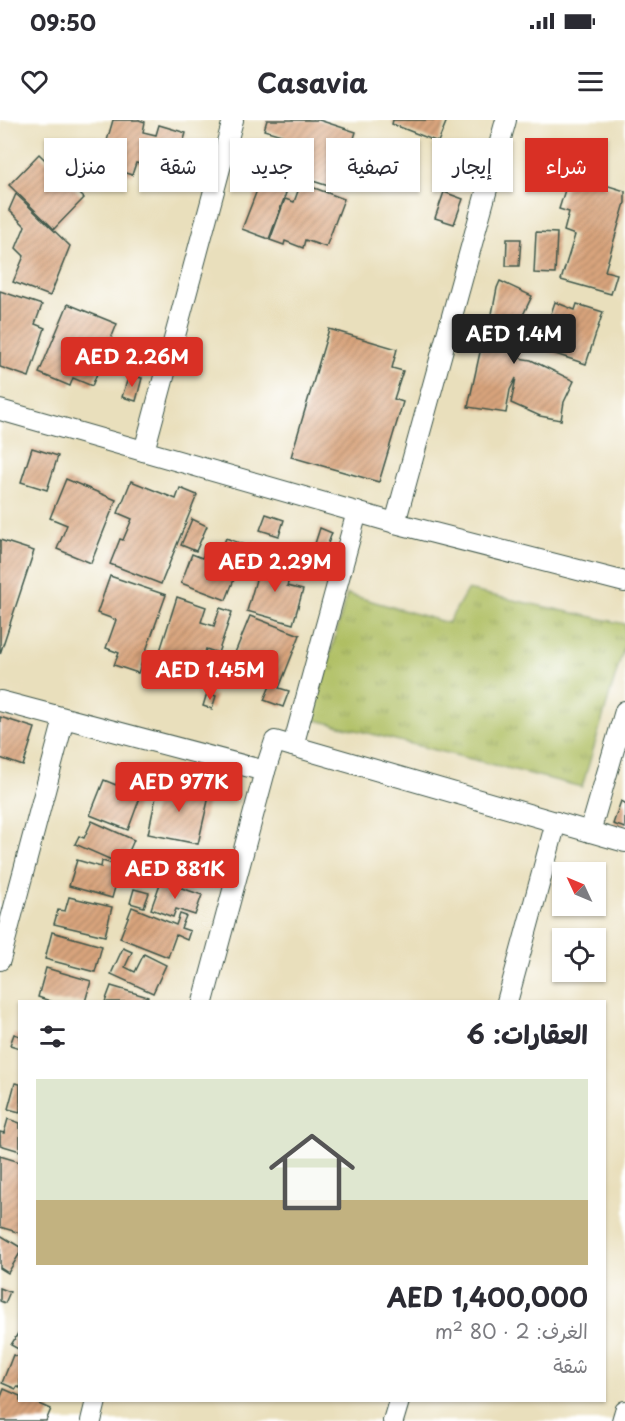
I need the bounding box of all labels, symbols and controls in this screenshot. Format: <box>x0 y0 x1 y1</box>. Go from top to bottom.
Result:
text: 09:50 <box>30 5 96 38</box>
text: Casavia <box>257 61 368 102</box>
icon: heart <box>18 65 51 98</box>
icon: menu <box>574 65 607 98</box>
chip: منزل <box>44 138 127 192</box>
chip: شقة <box>139 138 218 192</box>
chip: جديد <box>230 138 314 192</box>
chip: تصفية <box>326 138 420 192</box>
chip: إيجار <box>432 138 513 192</box>
chip: شراء <box>525 138 608 192</box>
pin: AED 1.4M <box>452 314 576 365</box>
text: AED 1.4M <box>466 318 562 348</box>
pin: AED 2.26M <box>63 337 201 388</box>
text: AED 2.26M <box>75 341 189 371</box>
pin: AED 2.29M <box>206 542 344 593</box>
text: AED 2.29M <box>218 546 332 576</box>
pin: AED 1.45M <box>141 650 279 701</box>
text: AED 1.45M <box>155 654 265 684</box>
pin: AED 977K <box>117 762 241 813</box>
text: AED 977K <box>129 766 229 796</box>
pin: AED 881K <box>113 849 237 900</box>
text: AED 881K <box>125 853 225 883</box>
north arrow <box>552 862 606 916</box>
map controls <box>552 862 606 982</box>
button: locate <box>552 928 606 982</box>
text: العقارات: 6 <box>467 1014 588 1053</box>
icon: filters <box>36 1020 69 1053</box>
icon: home <box>258 1118 366 1226</box>
text: AED 1,400,000 <box>387 1277 588 1316</box>
text: الغرف: 2 · 80 m² <box>435 1316 588 1346</box>
text: شقة <box>553 1350 588 1380</box>

